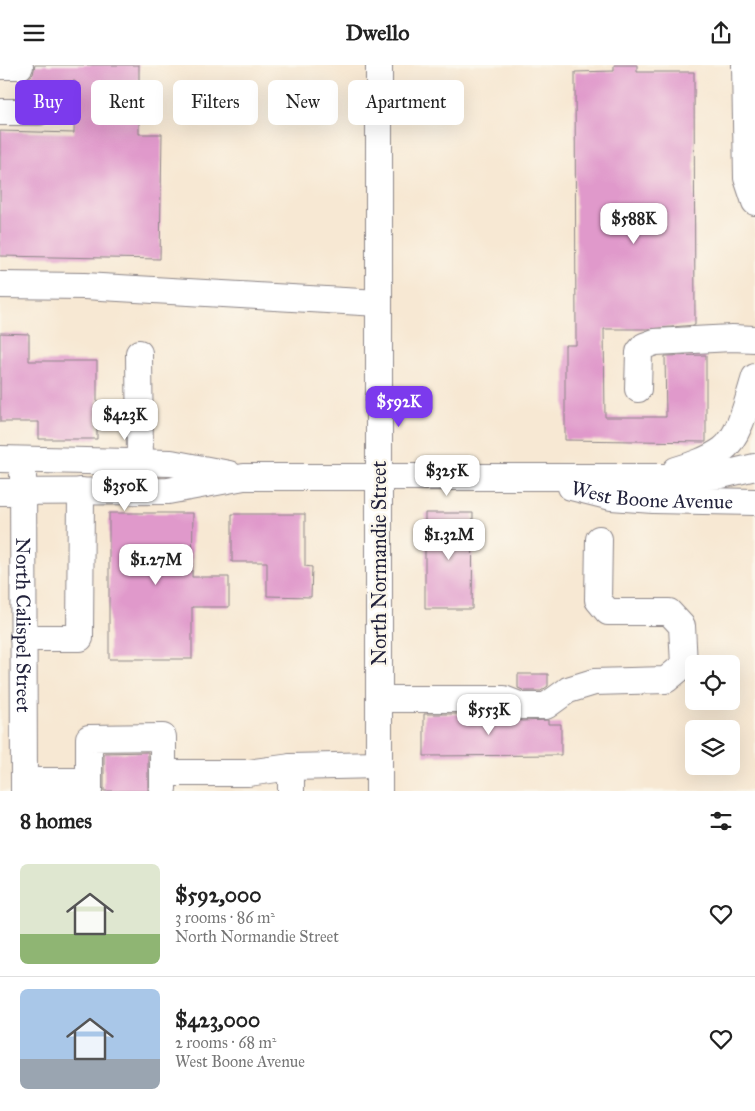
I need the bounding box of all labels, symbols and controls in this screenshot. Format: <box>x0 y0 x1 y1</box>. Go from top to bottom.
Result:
icon: menu <box>20 19 48 47</box>
text: Dwello <box>346 19 409 46</box>
icon: share <box>707 19 735 47</box>
chip: Buy <box>15 80 81 125</box>
chip: Rent <box>91 80 163 125</box>
chip: Filters <box>173 80 258 125</box>
chip: New <box>268 80 338 125</box>
chip: Apartment <box>348 80 464 125</box>
pin: $588K <box>599 203 669 245</box>
text: $588K <box>611 209 657 228</box>
pin: $592K <box>364 385 434 428</box>
text: $592K <box>377 392 421 411</box>
pin: $423K <box>90 399 160 441</box>
text: $423K <box>103 405 147 424</box>
pin: $325K <box>412 455 482 497</box>
street label: North Normandie Street <box>367 461 391 665</box>
text: $325K <box>426 461 468 480</box>
pin: $350K <box>90 469 160 512</box>
text: $350K <box>103 476 147 495</box>
street label: West Boone Avenue <box>569 476 733 514</box>
pin: $1.32M <box>408 519 490 561</box>
text: $1.32M <box>424 525 474 544</box>
street label: North Calispel Street <box>11 537 36 713</box>
pin: $1.27M <box>115 543 197 586</box>
text: $1.27M <box>130 550 182 569</box>
map controls <box>685 655 740 775</box>
button: locate <box>685 655 740 710</box>
pin: $553K <box>454 693 524 736</box>
text: $553K <box>468 700 510 719</box>
button: layers <box>685 720 740 775</box>
icon: filters <box>707 807 735 835</box>
text: 8 homes <box>20 808 92 834</box>
text: $592,000 <box>175 882 262 908</box>
icon: home <box>60 884 120 944</box>
icon: heart <box>707 900 735 928</box>
text: 3 rooms · 86 m² <box>175 908 275 927</box>
text: North Normandie Street <box>175 927 339 946</box>
text: $423,000 <box>175 1007 260 1033</box>
icon: home <box>60 1009 120 1069</box>
icon: heart <box>707 1025 735 1053</box>
text: 2 rooms · 68 m² <box>175 1033 276 1052</box>
text: West Boone Avenue <box>175 1052 305 1071</box>

